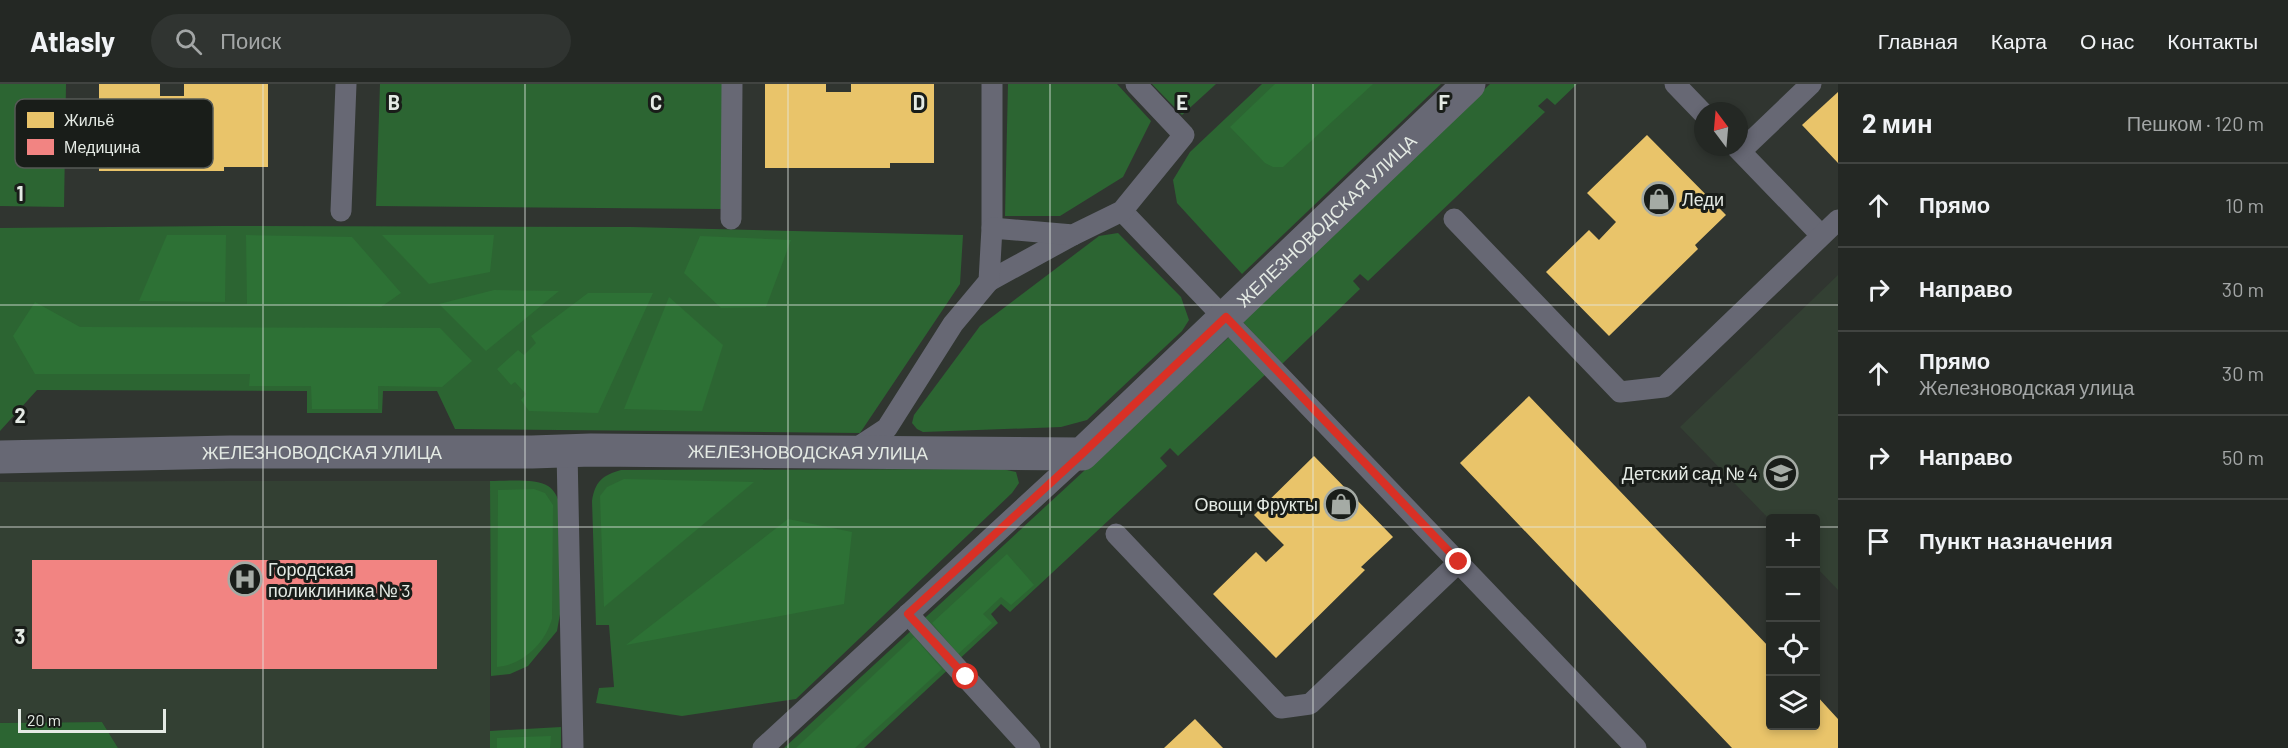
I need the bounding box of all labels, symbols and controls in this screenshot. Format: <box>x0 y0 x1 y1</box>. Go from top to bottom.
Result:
search box <box>151 14 571 68</box>
text: Atlasly <box>30 24 115 58</box>
icon: search <box>172 25 205 58</box>
text: Поиск <box>220 27 281 53</box>
text: Главная <box>1878 28 1958 53</box>
text: Карта <box>1991 28 2047 53</box>
text: О нас <box>2080 28 2134 53</box>
text: Контакты <box>2167 28 2258 53</box>
text: B <box>388 90 400 114</box>
text: C <box>650 90 662 114</box>
text: D <box>913 90 925 114</box>
text: E <box>1176 90 1188 114</box>
text: F <box>1438 90 1450 114</box>
legend <box>15 99 213 168</box>
north arrow <box>1694 102 1748 156</box>
text: 2 мин <box>1862 107 1933 138</box>
text: Жильё <box>64 110 114 129</box>
text: Пешком · 120 m <box>2127 111 2264 135</box>
street label: ЖЕЛЕЗНОВОДСКАЯ УЛИЦА <box>1232 130 1421 311</box>
text: Медицина <box>64 137 140 156</box>
text: 1 <box>16 181 24 205</box>
shop icon: Леди <box>1641 181 1677 217</box>
place label: Леди <box>1682 188 1724 210</box>
icon: ahead <box>1862 189 1895 222</box>
text: Прямо <box>1919 191 1990 217</box>
text: 10 m <box>2225 193 2264 217</box>
icon: right <box>1862 273 1895 306</box>
text: Направо <box>1919 275 2013 301</box>
text: 30 m <box>2222 277 2264 301</box>
text: Прямо <box>1919 347 1990 373</box>
icon: ahead <box>1862 357 1895 390</box>
text: 30 m <box>2222 361 2264 385</box>
text: Железноводская улица <box>1919 375 2134 399</box>
text: 2 <box>14 403 26 427</box>
street label: ЖЕЛЕЗНОВОДСКАЯ УЛИЦА <box>688 440 928 464</box>
street label: ЖЕЛЕЗНОВОДСКАЯ УЛИЦА <box>202 441 442 464</box>
icon: right <box>1862 441 1895 474</box>
text: Направо <box>1919 443 2013 469</box>
text: 50 m <box>2222 445 2264 469</box>
school or university icon: Детский сад № 4 <box>1763 455 1799 491</box>
place label: Детский сад № 4 <box>1622 462 1758 484</box>
shop icon: Овощи Фрукты <box>1323 486 1359 522</box>
place label: Овощи Фрукты <box>1194 493 1318 515</box>
map controls <box>1766 514 1820 730</box>
button: + <box>1766 514 1820 568</box>
icon: arrive <box>1862 525 1895 558</box>
text: Пункт назначения <box>1919 527 2113 553</box>
route end <box>1445 548 1471 574</box>
place label: Городская поликлиника № 3 <box>268 558 411 601</box>
hospital icon: Городская поликлиника № 3 <box>227 561 263 597</box>
button: − <box>1766 568 1820 622</box>
button: locate <box>1766 622 1820 676</box>
text: 3 <box>15 624 25 648</box>
route start <box>952 663 978 689</box>
button: layers <box>1766 676 1820 730</box>
scale bar <box>18 706 166 734</box>
text: 20 m <box>27 710 61 729</box>

